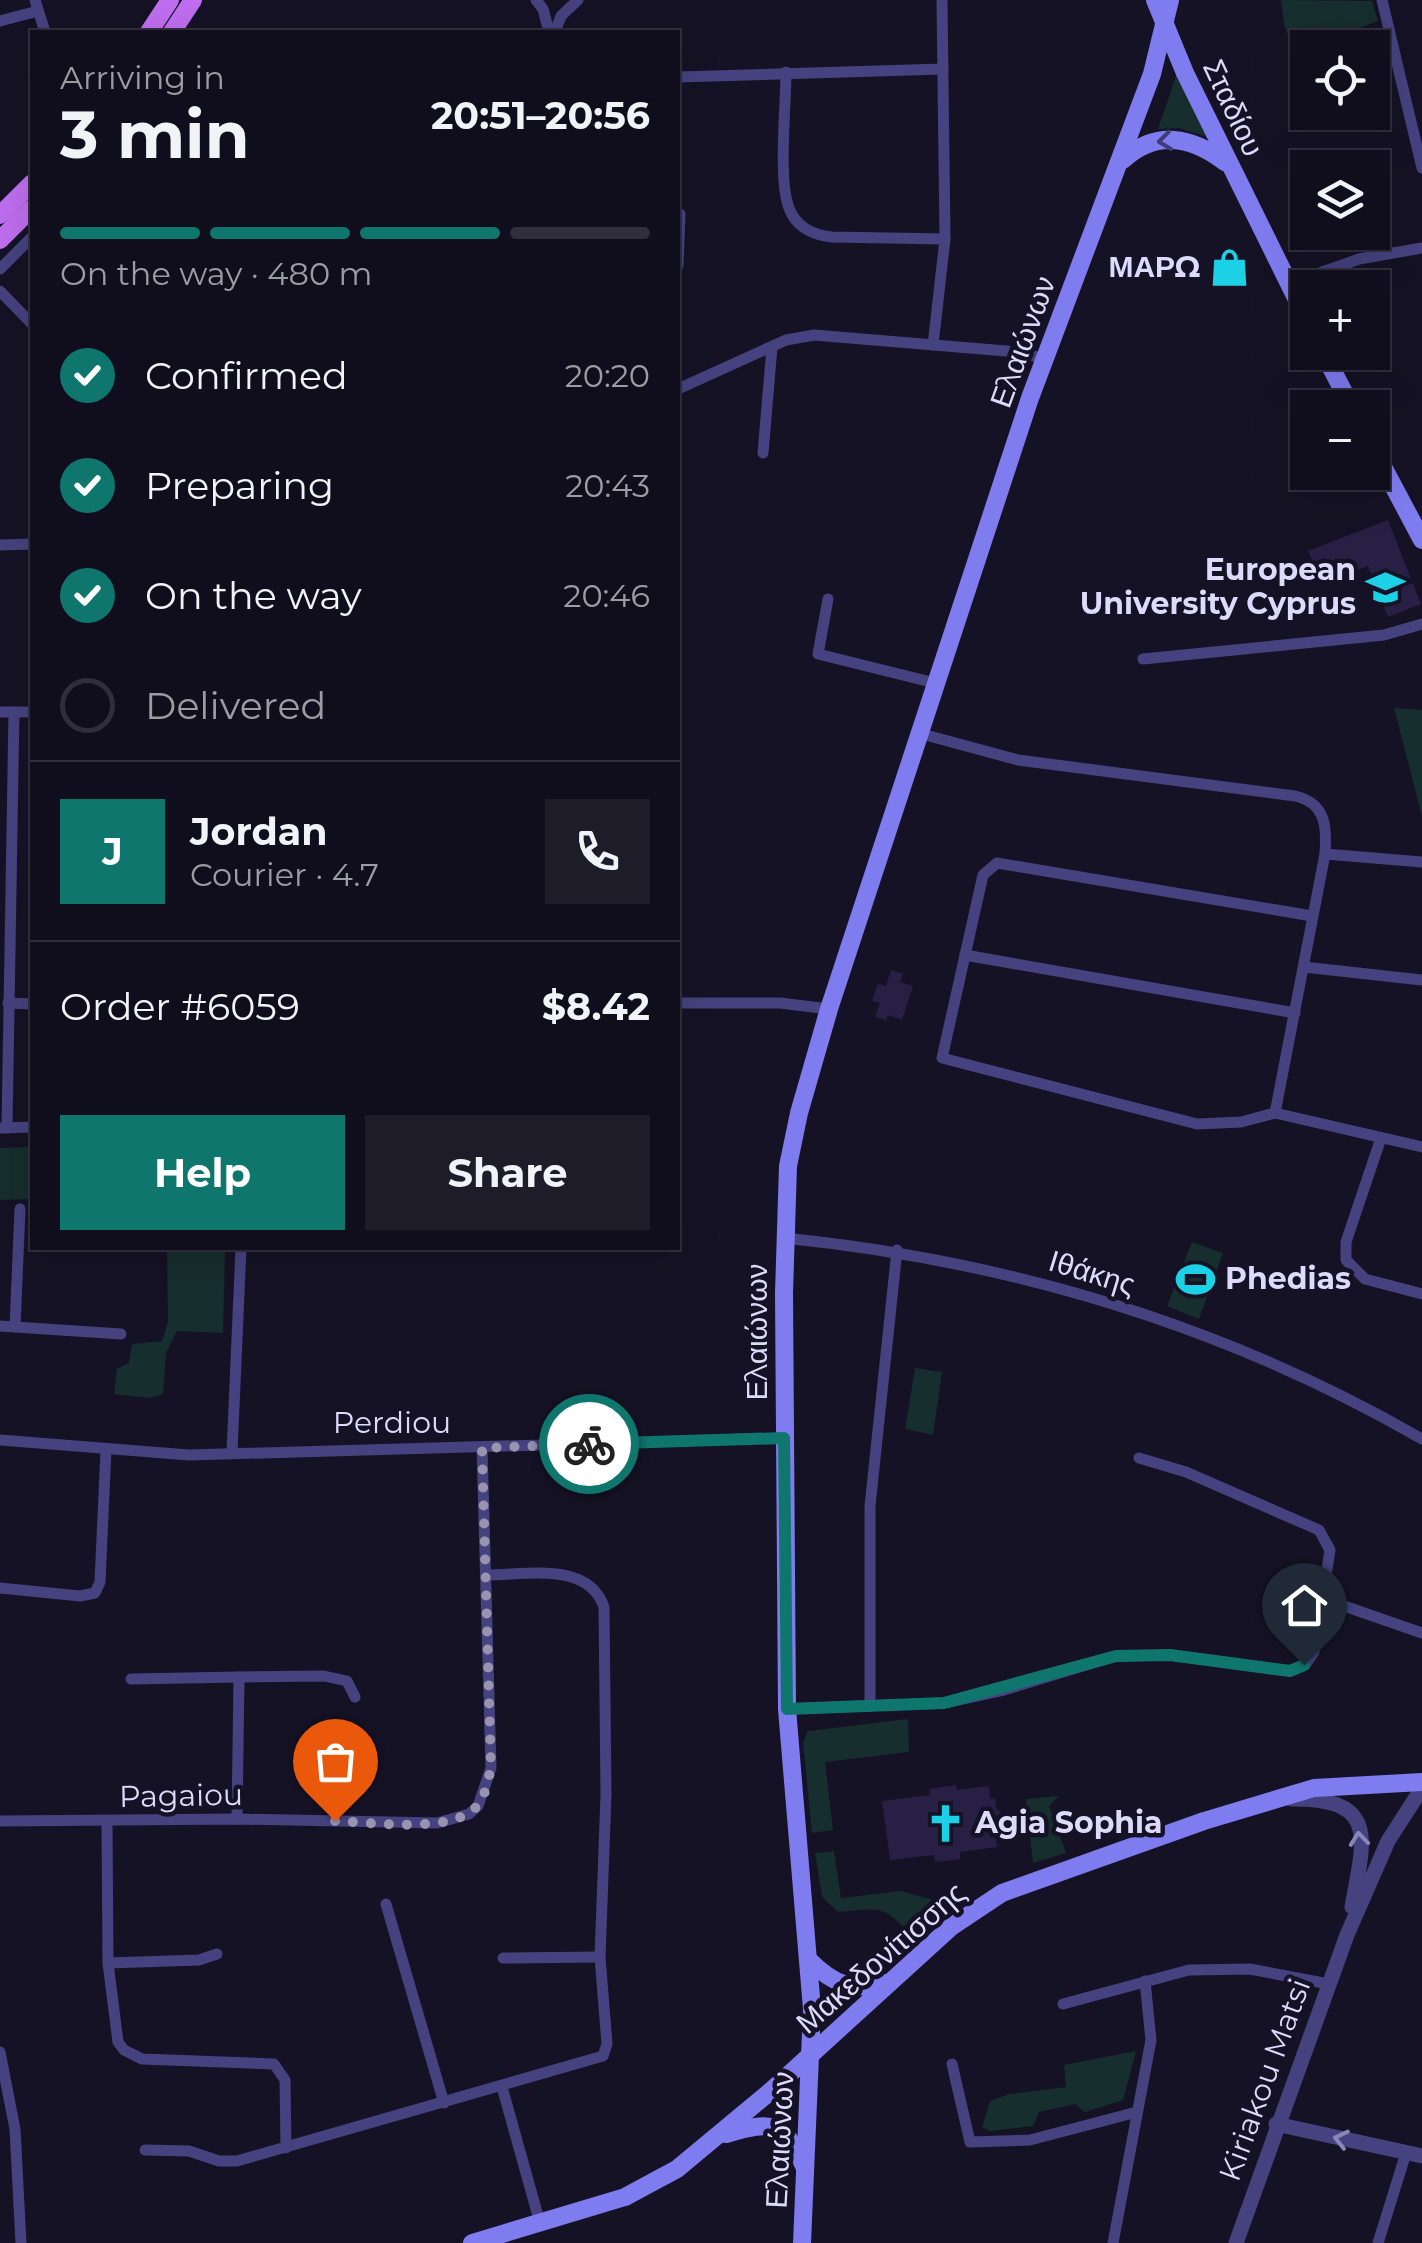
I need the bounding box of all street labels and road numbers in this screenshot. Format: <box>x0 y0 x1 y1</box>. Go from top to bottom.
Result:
street label: Σταδίου <box>1195 54 1272 162</box>
street label: Ελαιώνων <box>982 271 1063 413</box>
street label: Ιθάκης <box>1044 1242 1140 1303</box>
street label: Ελαιώνων <box>738 1263 775 1401</box>
street label: Perdiou <box>333 1404 451 1441</box>
street label: Pagaiou <box>119 1776 243 1815</box>
street label: Μακεδονίτισσης <box>788 1874 973 2041</box>
street label: Kiriakou Matsi <box>1211 1974 1318 2186</box>
street label: Ελαιώνων <box>757 2071 802 2209</box>

